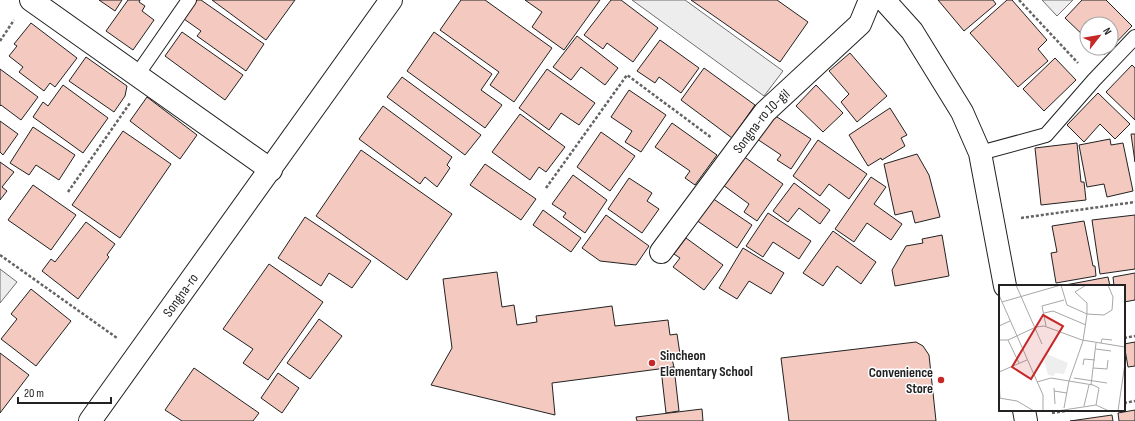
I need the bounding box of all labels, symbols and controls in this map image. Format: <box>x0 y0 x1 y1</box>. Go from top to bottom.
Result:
north arrow <box>1079 16 1119 56</box>
text: N <box>1100 25 1114 37</box>
street label: Songna-ro 10-gil <box>729 85 793 156</box>
street label: Songna-ro <box>159 270 202 320</box>
inset map <box>999 285 1125 411</box>
place label: Sincheon Elementary School <box>660 347 753 380</box>
marker: Sincheon Elementary School <box>647 358 657 368</box>
place label: Convenience Store <box>869 364 933 397</box>
marker: Convenience Store <box>936 375 946 385</box>
scale bar <box>18 379 111 405</box>
text: 20 m <box>24 386 44 401</box>

